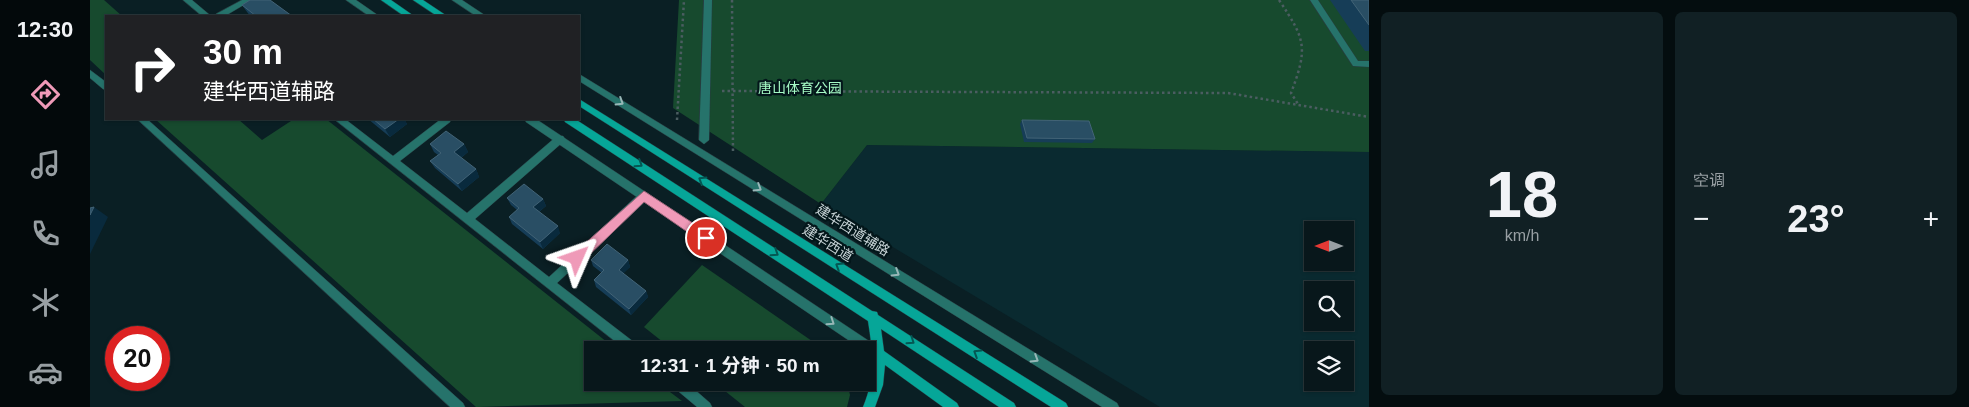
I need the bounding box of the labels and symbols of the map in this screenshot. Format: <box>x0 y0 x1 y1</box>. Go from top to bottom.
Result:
park label: 唐山体育公园 <box>758 80 842 96</box>
one-way arrow <box>615 96 624 106</box>
one-way arrow <box>633 158 642 168</box>
one-way arrow <box>698 176 707 186</box>
one-way arrow <box>753 182 762 191</box>
street label: 建华西道辅路 <box>813 201 893 259</box>
pin <box>685 217 727 259</box>
street label: 建华西道 <box>800 221 856 265</box>
north arrow <box>1304 221 1354 271</box>
position arrow <box>550 231 602 283</box>
one-way arrow <box>770 246 779 256</box>
one-way arrow <box>836 263 845 273</box>
one-way arrow <box>891 267 900 277</box>
one-way arrow <box>825 316 834 325</box>
speed limit sign: 20 <box>105 326 170 391</box>
one-way arrow <box>905 335 915 344</box>
one-way arrow <box>973 350 982 359</box>
one-way arrow <box>1029 352 1038 362</box>

